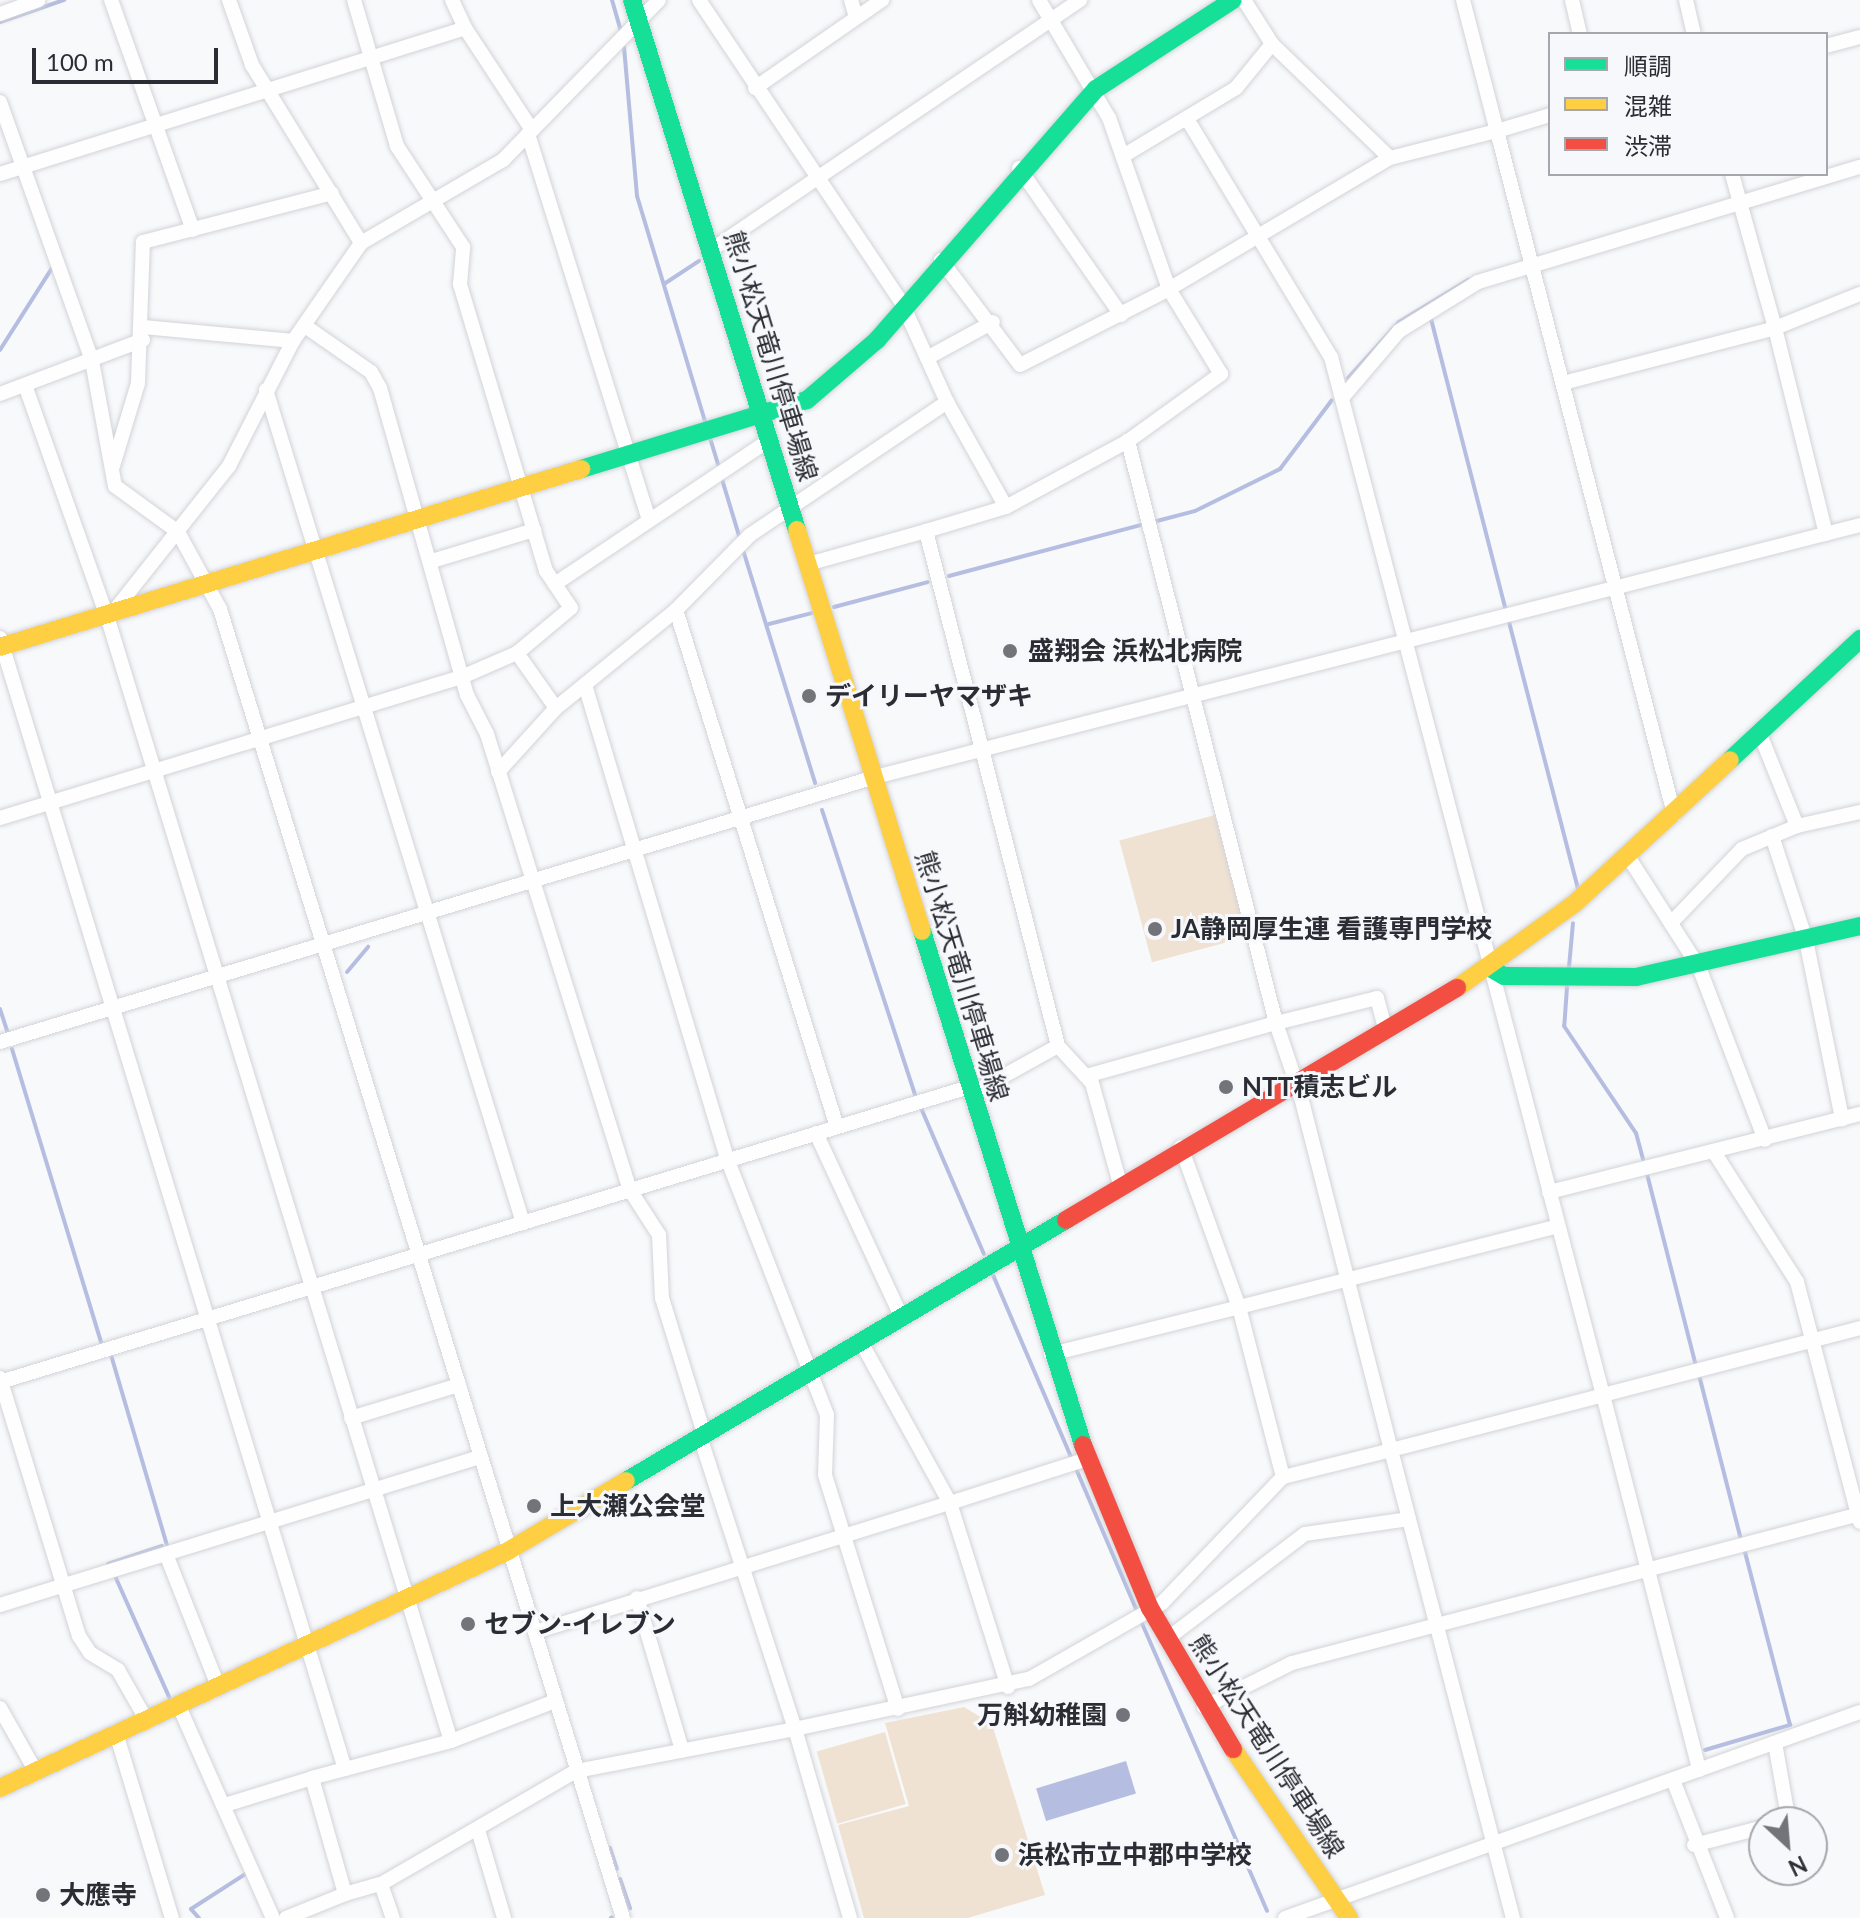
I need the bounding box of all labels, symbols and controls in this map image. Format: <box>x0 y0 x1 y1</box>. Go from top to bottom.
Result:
scale bar <box>36 32 222 82</box>
legend <box>1548 32 1828 176</box>
text: 100 m <box>46 47 114 76</box>
text: 順調 <box>1624 51 1672 80</box>
text: 混雑 <box>1624 91 1672 120</box>
text: 渋滞 <box>1624 131 1672 160</box>
street label: 熊小松天竜川停車場線 <box>718 227 824 485</box>
place label: 盛翔会 浜松北病院 <box>1028 635 1242 667</box>
marker: 盛翔会 浜松北病院 <box>999 640 1021 662</box>
place label: デイリーヤマザキ <box>825 680 1033 712</box>
marker: デイリーヤマザキ <box>800 687 818 705</box>
street label: 熊小松天竜川停車場線 <box>909 847 1015 1105</box>
place label: JA静岡厚生連 看護専門学校 <box>1171 913 1492 945</box>
marker: JA静岡厚生連 看護専門学校 <box>1146 920 1164 938</box>
place label: NTT積志ビル <box>1242 1071 1397 1103</box>
marker: NTT積志ビル <box>1217 1078 1235 1096</box>
place label: 上大瀬公会堂 <box>550 1490 706 1522</box>
marker: 上大瀬公会堂 <box>525 1497 543 1515</box>
place label: セブン-イレブン <box>484 1608 676 1640</box>
marker: セブン-イレブン <box>459 1615 477 1633</box>
street label: 熊小松天竜川停車場線 <box>1183 1628 1351 1864</box>
place label: 万斛幼稚園 <box>977 1699 1107 1731</box>
marker: 万斛幼稚園 <box>1114 1706 1132 1724</box>
north arrow <box>1748 1806 1828 1886</box>
place label: 浜松市立中郡中学校 <box>1018 1839 1252 1871</box>
marker: 浜松市立中郡中学校 <box>993 1846 1011 1864</box>
text: N <box>1784 1850 1811 1882</box>
place label: 大應寺 <box>59 1879 137 1911</box>
marker: 大應寺 <box>34 1886 52 1904</box>

